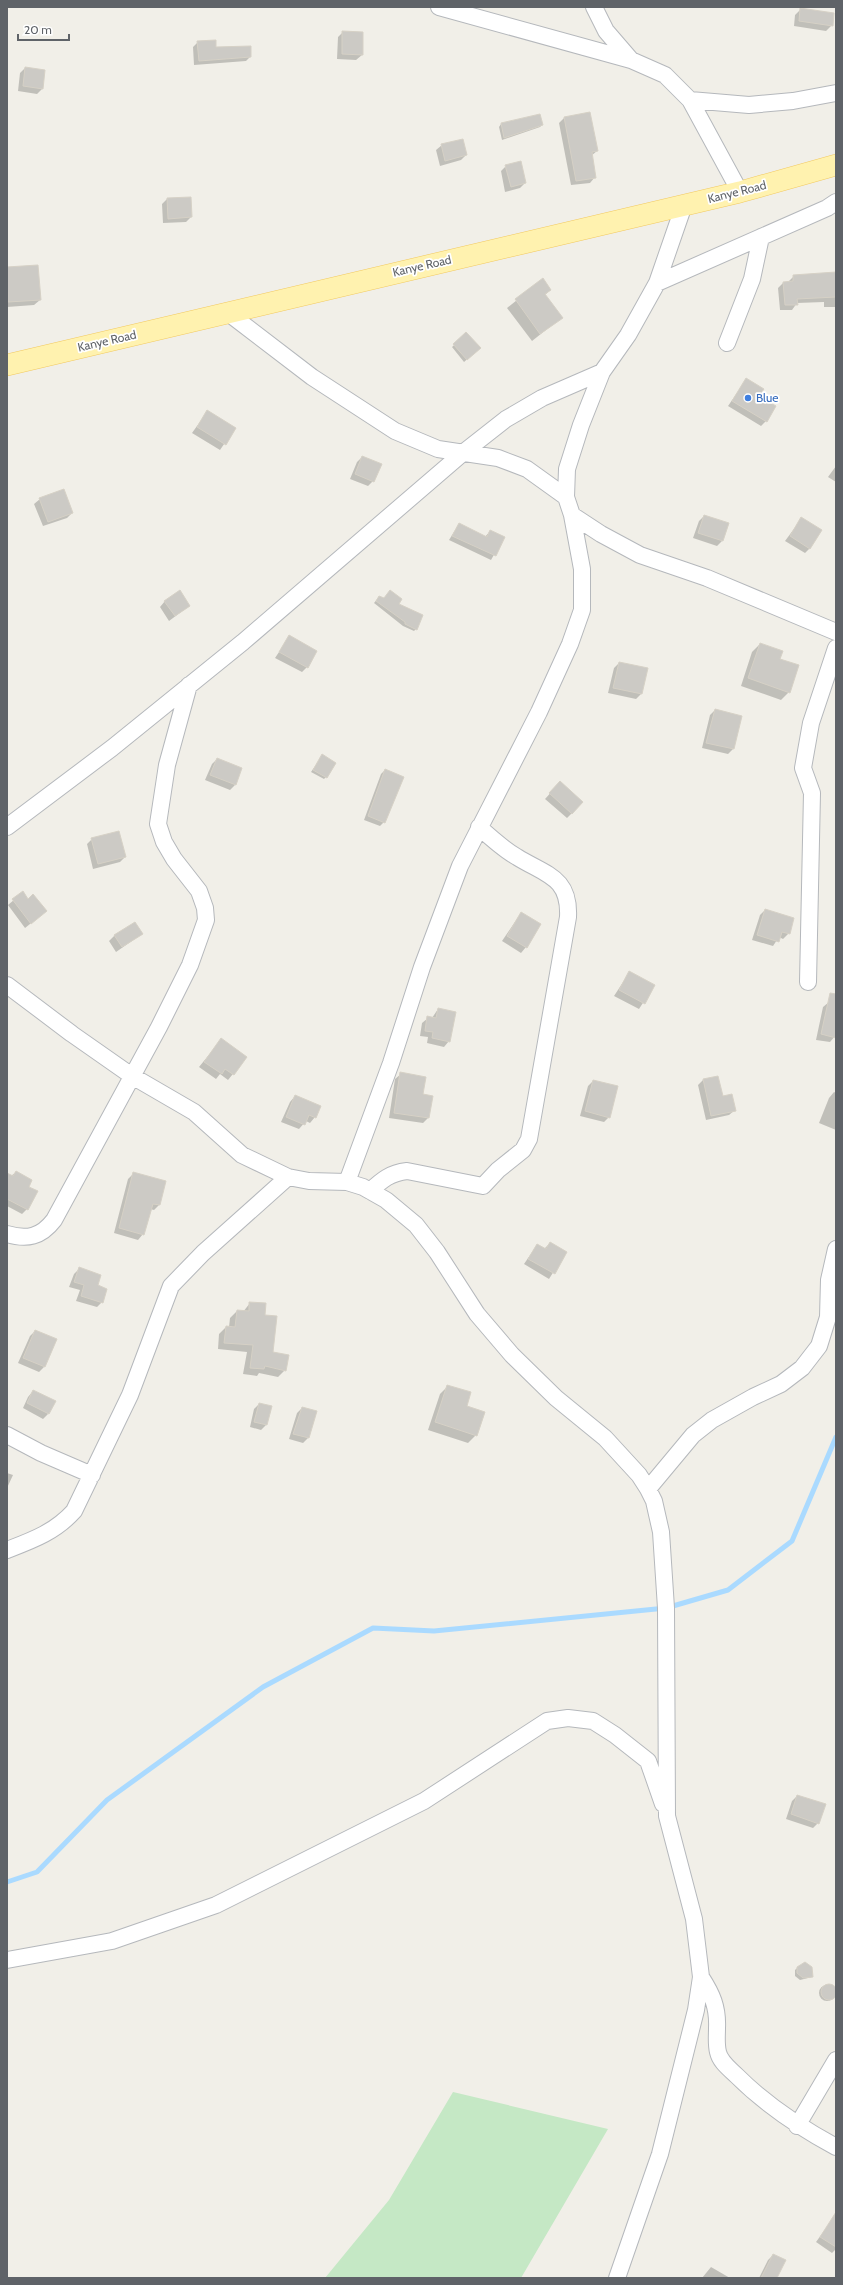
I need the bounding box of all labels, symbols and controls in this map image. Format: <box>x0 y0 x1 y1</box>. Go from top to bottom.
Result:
scale bar <box>18 16 69 42</box>
text: 20 m <box>24 22 52 37</box>
street label: Kanye Road <box>706 177 768 206</box>
street label: Kanye Road <box>391 251 453 280</box>
street label: Kanye Road <box>76 326 138 355</box>
place label: Blue <box>756 390 778 405</box>
marker: Blue <box>743 393 753 403</box>

